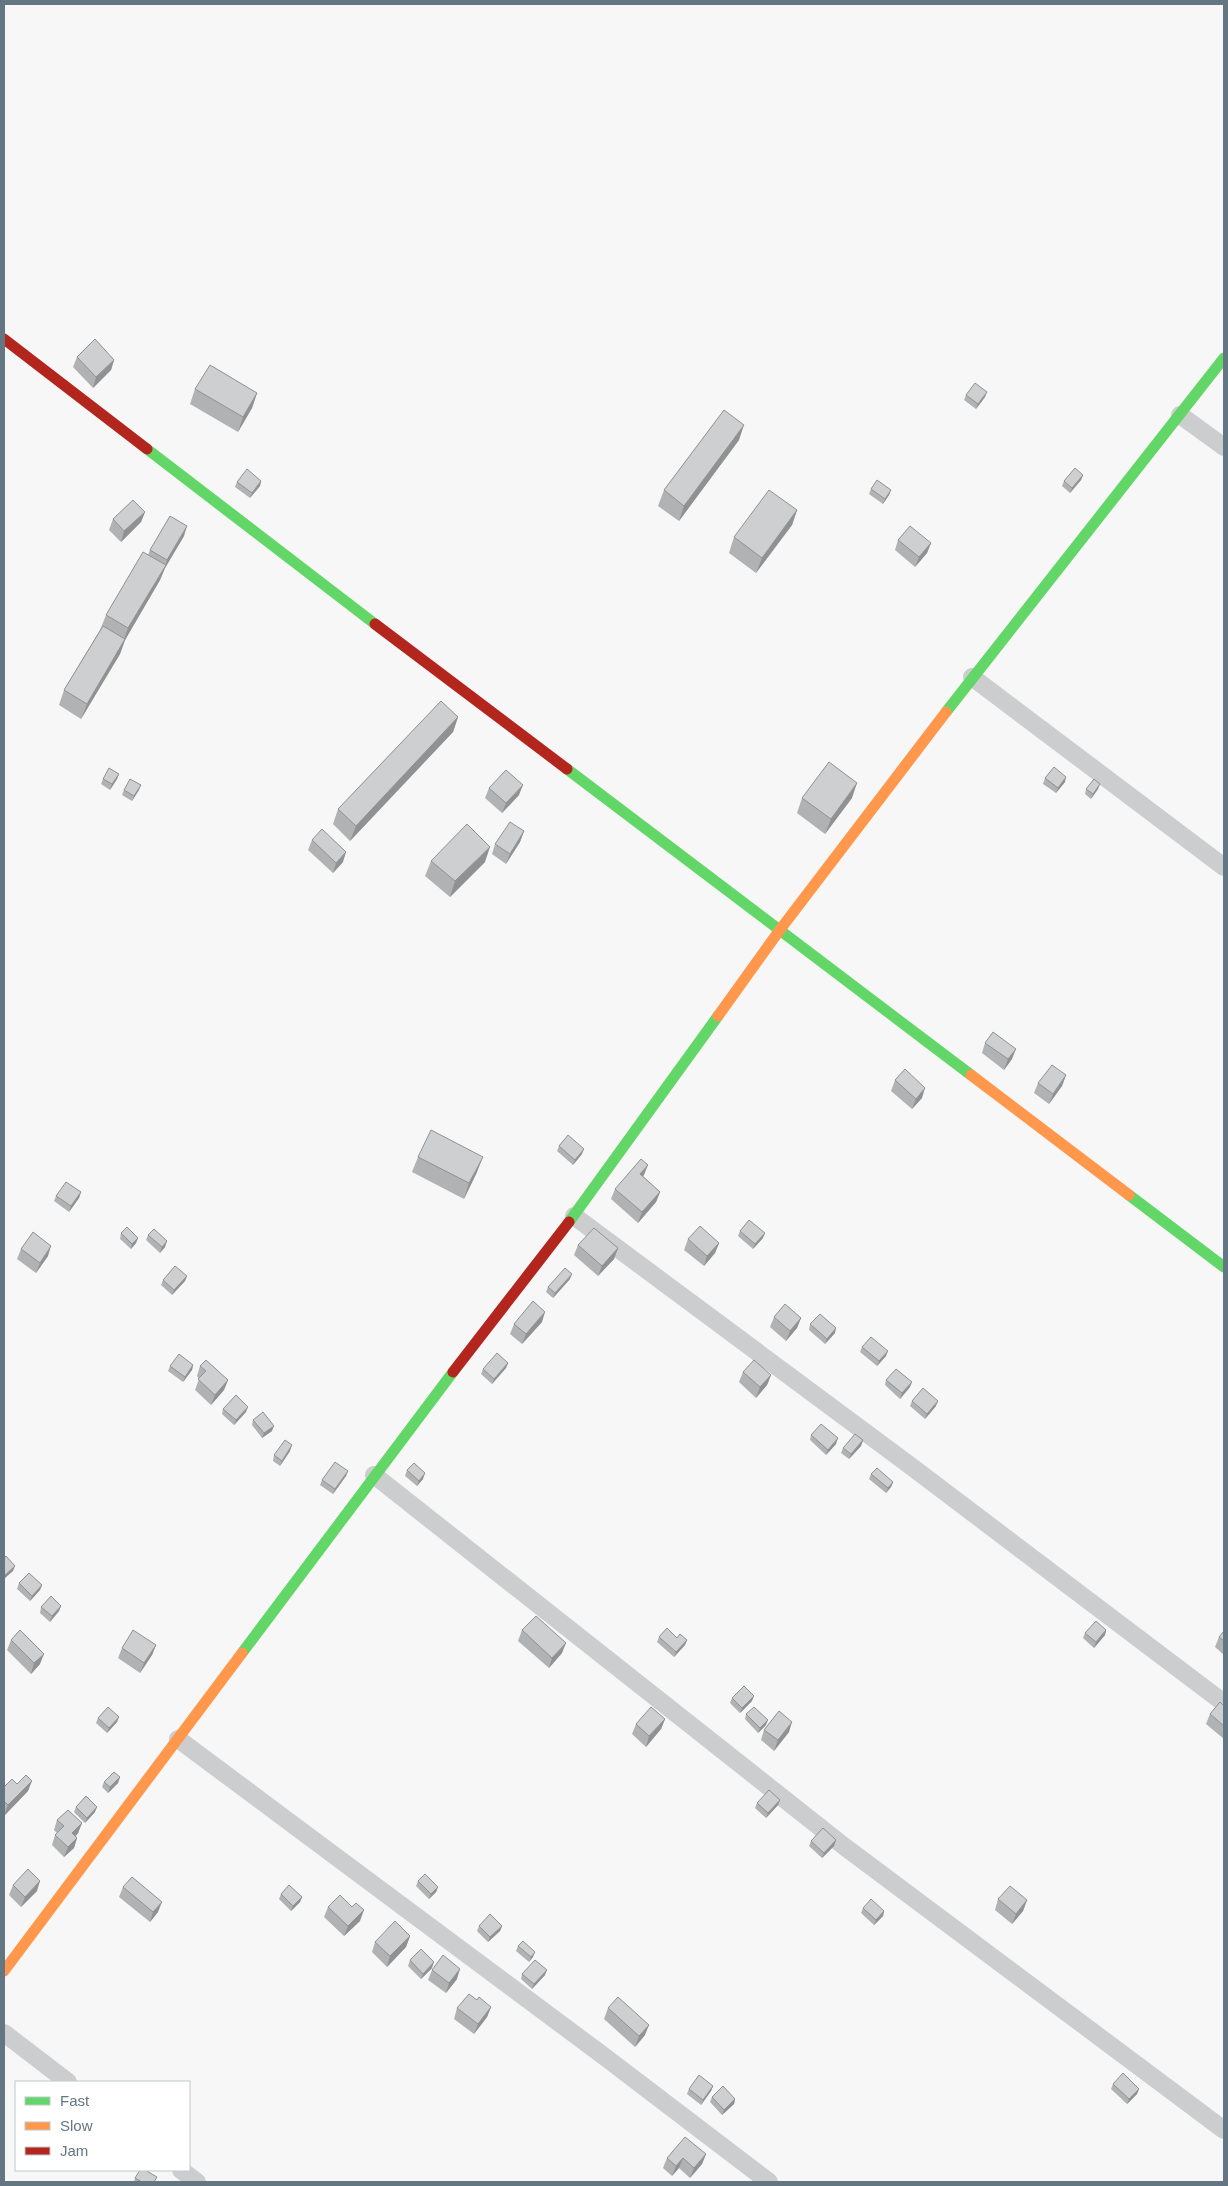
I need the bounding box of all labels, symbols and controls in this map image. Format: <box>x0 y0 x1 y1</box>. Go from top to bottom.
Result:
legend <box>15 2081 190 2171</box>
text: Fast <box>60 2092 90 2109</box>
text: Slow <box>60 2117 93 2134</box>
text: Jam <box>60 2142 88 2159</box>

